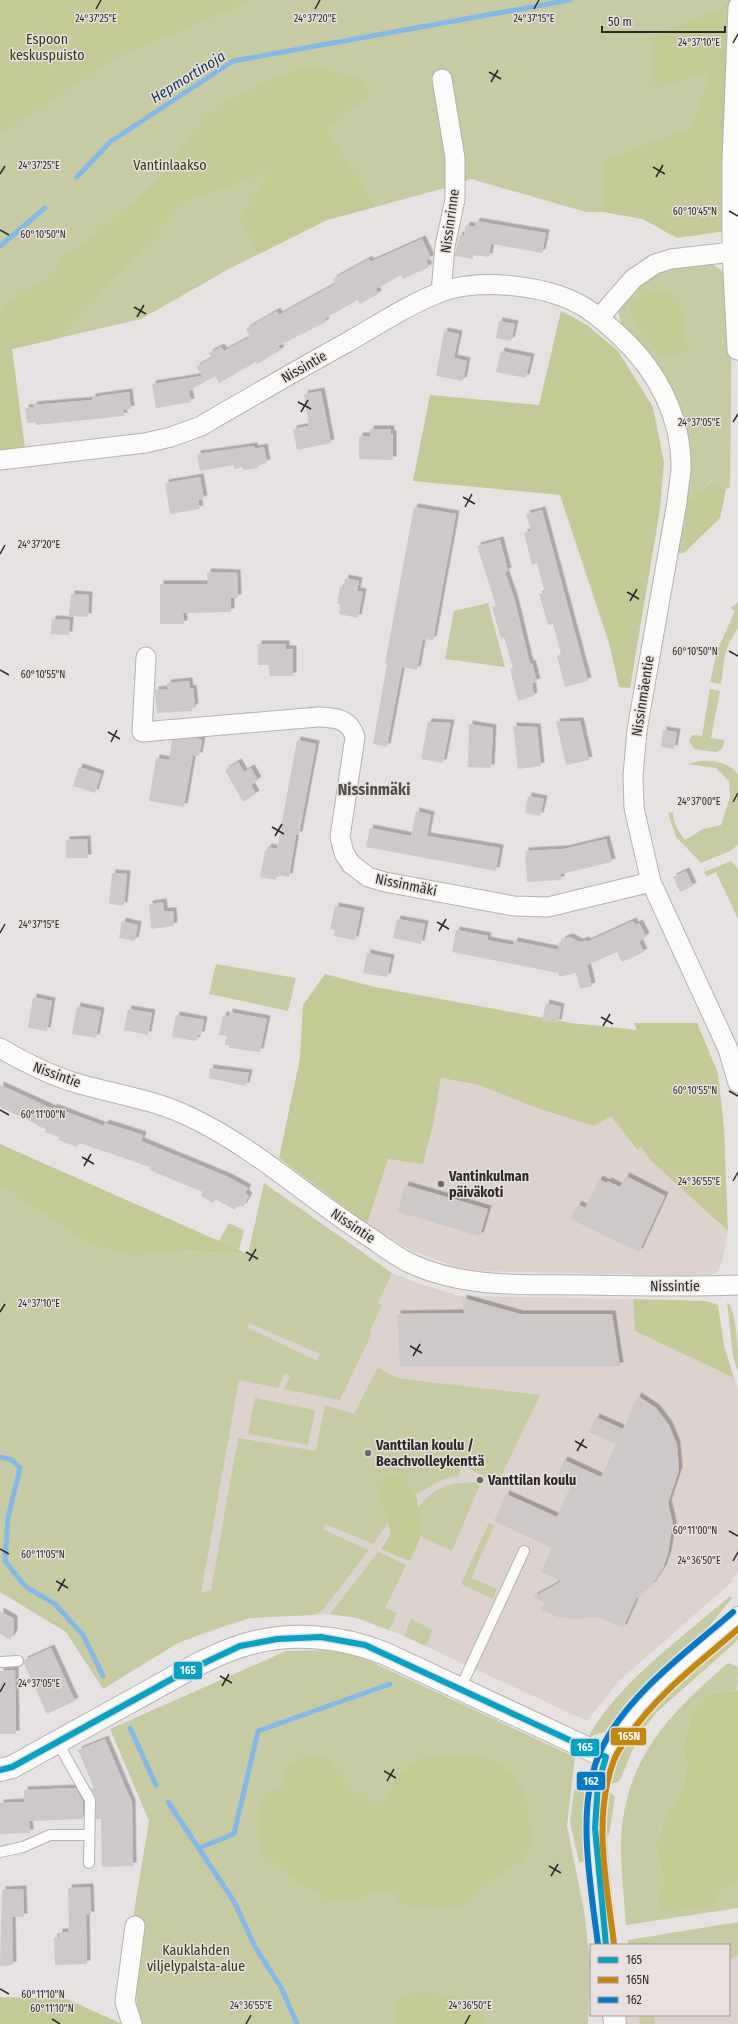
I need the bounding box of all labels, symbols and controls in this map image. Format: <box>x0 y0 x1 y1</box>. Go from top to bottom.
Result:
scale bar <box>602 8 725 34</box>
text: 24°37'25"E <box>75 13 117 25</box>
text: 24°37'20"E <box>294 13 336 25</box>
text: 24°37'15"E <box>513 13 555 25</box>
text: 50 m <box>608 15 632 29</box>
park label: Espoon keskuspuisto <box>9 31 85 64</box>
text: 24°37'10"E <box>678 37 720 49</box>
water label: Hepmortinoja <box>147 47 229 107</box>
park label: Vantinlaakso <box>133 157 207 174</box>
text: 24°37'25"E <box>18 160 60 172</box>
street label: Nissinrinne <box>437 188 463 254</box>
text: 60°10'45"N <box>673 206 717 218</box>
text: 60°10'50"N <box>20 229 66 241</box>
street label: Nissintie <box>278 347 330 387</box>
text: 24°37'05"E <box>678 417 720 429</box>
text: 24°37'20"E <box>18 539 60 551</box>
text: 60°10'50"N <box>672 646 718 658</box>
street label: Nissinmäentie <box>628 654 658 738</box>
text: 60°10'55"N <box>21 669 65 681</box>
district label: Nissinmäki <box>338 780 410 799</box>
text: 24°37'00"E <box>677 796 721 808</box>
street label: Nissinmäki <box>374 870 438 900</box>
text: 24°37'15"E <box>18 919 60 931</box>
street label: Nissintie <box>31 1058 83 1092</box>
text: 60°10'55"N <box>673 1085 717 1097</box>
text: 60°11'00"N <box>21 1109 65 1121</box>
place label: Vantinkulman päiväkoti <box>448 1168 529 1201</box>
text: 24°36'55"E <box>678 1176 720 1188</box>
marker: Vantinkulman päiväkoti <box>436 1179 446 1189</box>
street label: Nissintie <box>328 1205 378 1247</box>
street label: Nissintie <box>650 1278 700 1295</box>
text: 24°37'10"E <box>18 1298 60 1310</box>
place label: Vanttilan koulu / Beachvolleykenttä <box>375 1437 484 1470</box>
marker: Vanttilan koulu / Beachvolleykenttä <box>363 1448 373 1458</box>
place label: Vanttilan koulu <box>487 1472 576 1489</box>
marker: Vanttilan koulu <box>475 1475 485 1485</box>
text: 60°11'00"N <box>673 1525 717 1537</box>
text: 60°11'05"N <box>21 1549 65 1561</box>
text: 24°36'50"E <box>677 1555 721 1567</box>
line badge: 165 <box>173 1661 203 1680</box>
text: 165 <box>180 1664 196 1677</box>
text: 24°37'05"E <box>18 1678 60 1690</box>
line badge: 165N <box>610 1727 647 1746</box>
text: 165N <box>618 1730 640 1743</box>
line badge: 165 <box>570 1738 600 1757</box>
text: 165 <box>577 1741 593 1754</box>
line badge: 162 <box>576 1771 606 1791</box>
text: 162 <box>583 1775 599 1788</box>
park label: Kauklahden viljelypalsta-alue <box>147 1942 245 1975</box>
legend <box>590 1944 730 2016</box>
text: 165 <box>626 1953 643 1967</box>
text: 165N <box>626 1973 649 1987</box>
text: 60°11'10"N <box>21 1989 65 2001</box>
text: 162 <box>626 1993 642 2007</box>
text: 24°36'55"E <box>230 2000 272 2012</box>
text: 24°36'50"E <box>448 2000 492 2012</box>
text: 60°11'10"N <box>30 2003 74 2015</box>

